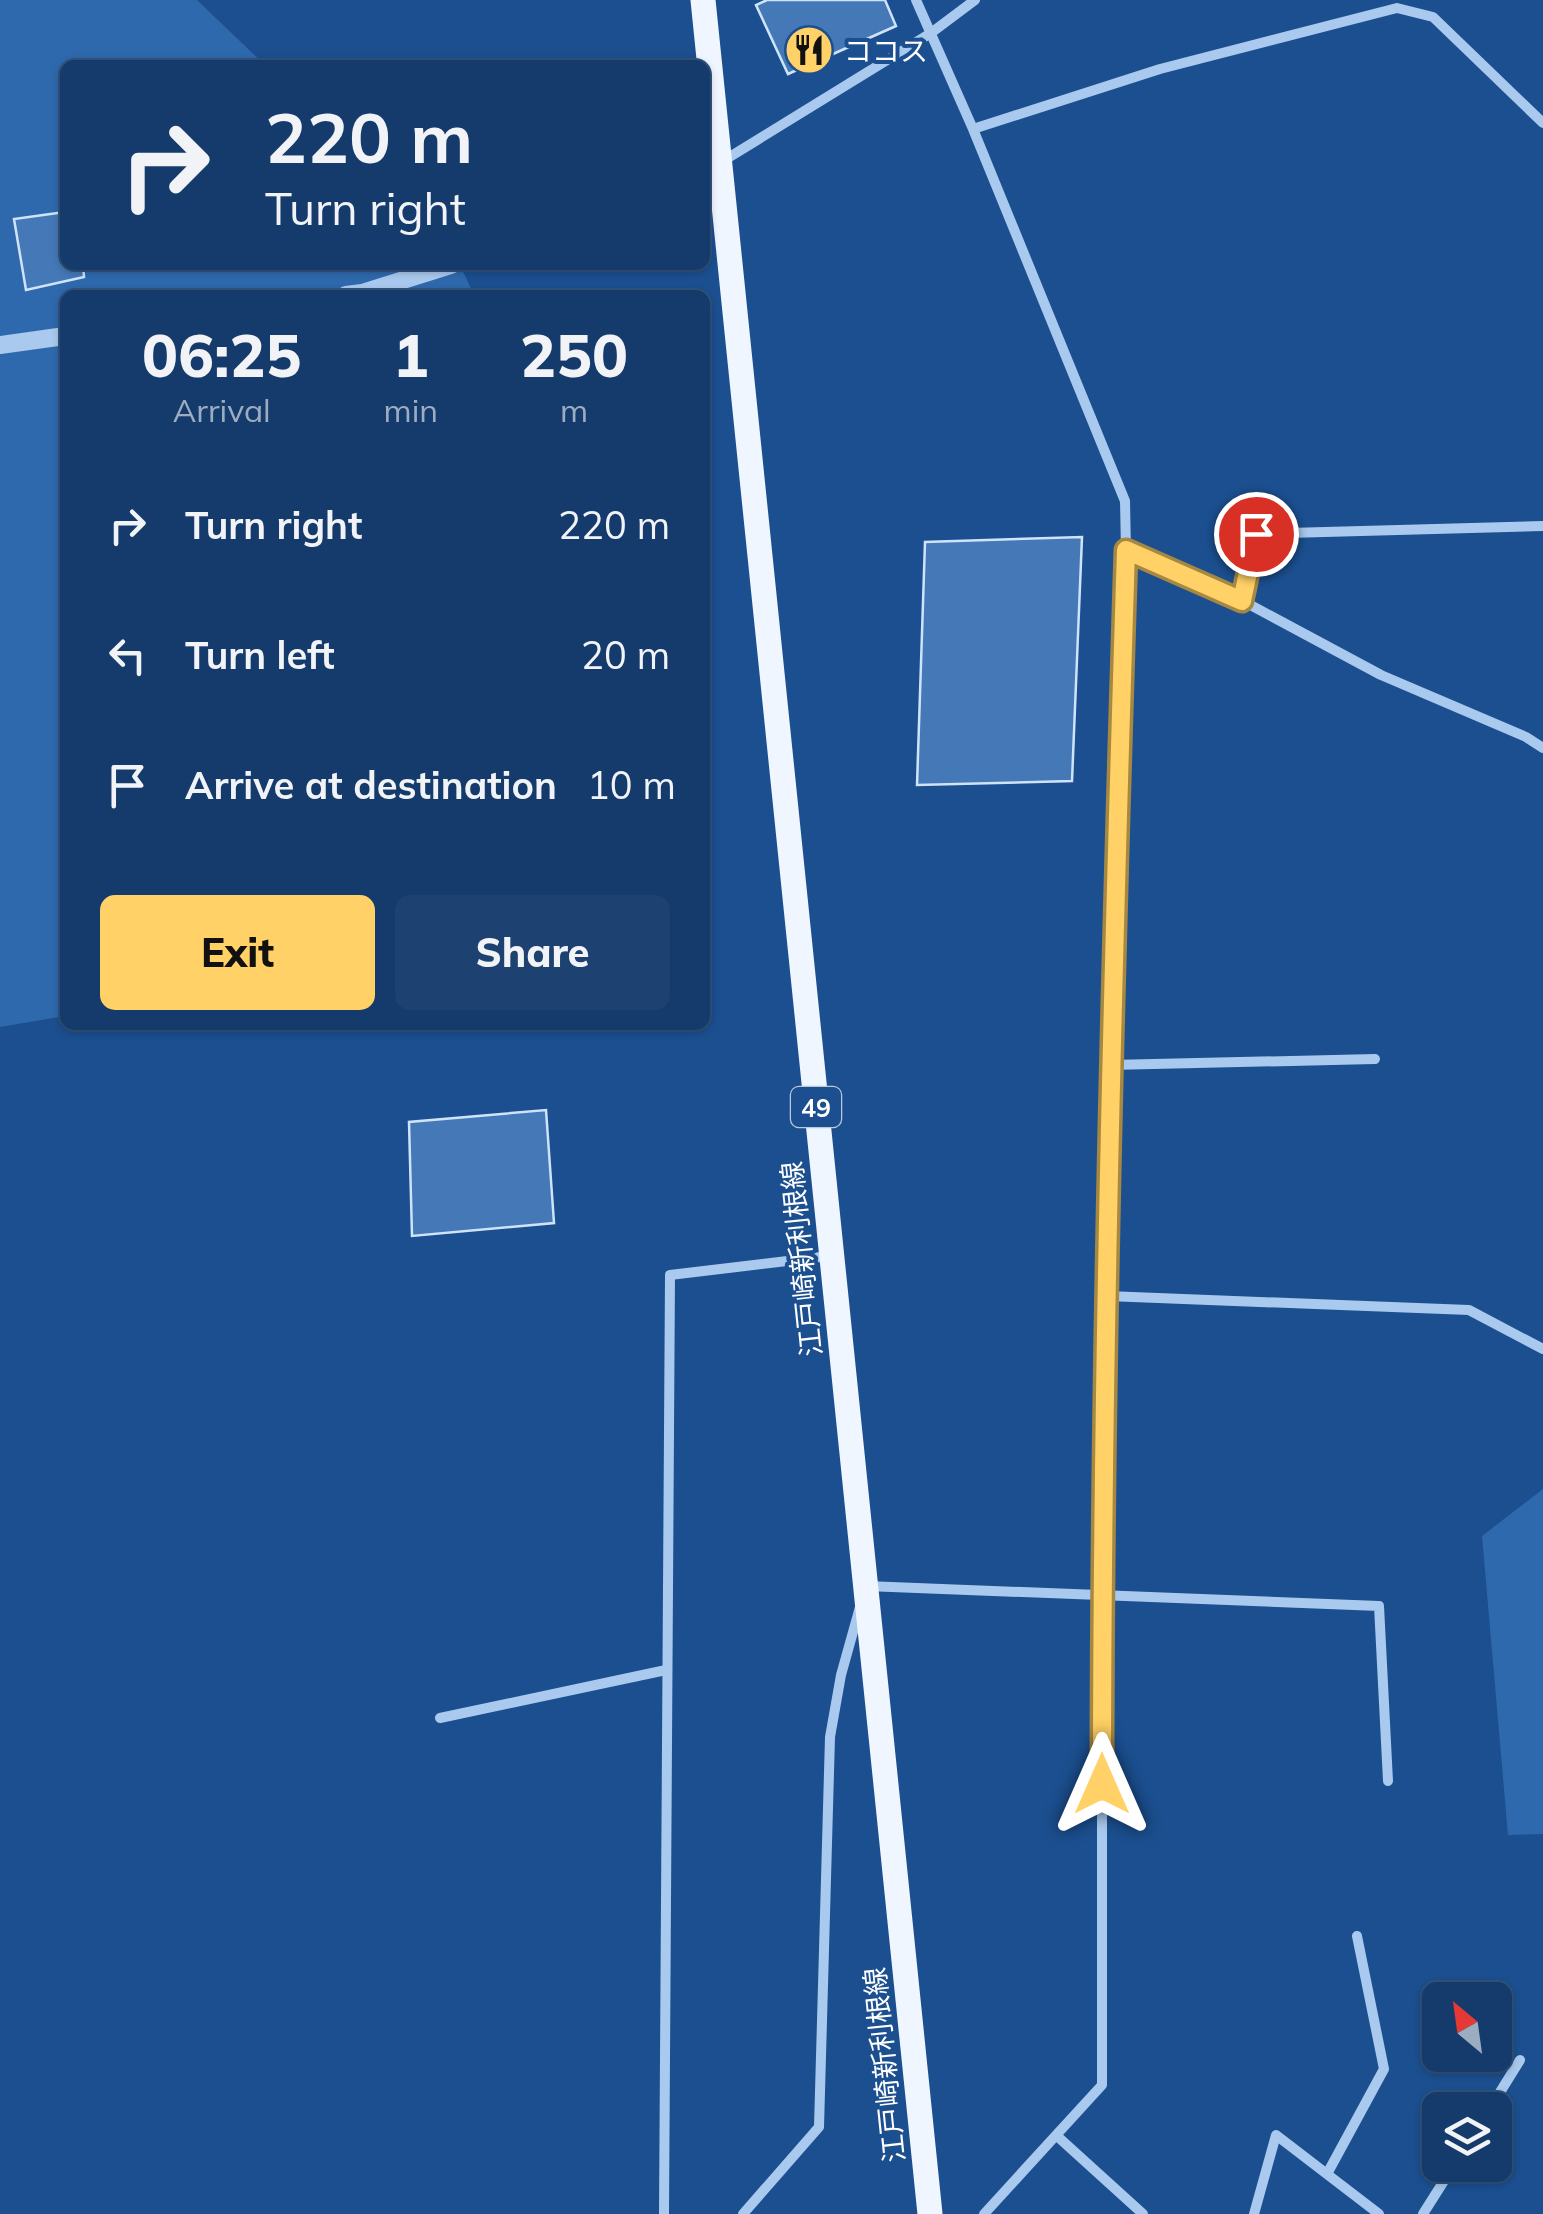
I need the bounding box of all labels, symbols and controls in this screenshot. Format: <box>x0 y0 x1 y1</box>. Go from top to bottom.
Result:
restaurant icon: ココス <box>783 24 835 76</box>
place label: ココス <box>844 33 928 68</box>
text: 220 m <box>265 93 473 181</box>
icon: right <box>100 100 230 230</box>
text: Turn right <box>265 180 466 236</box>
text: 06:25 <box>142 317 302 392</box>
text: 1 <box>393 317 429 392</box>
text: 250 <box>520 317 628 392</box>
text: Arrival <box>173 390 271 430</box>
text: min <box>384 390 438 430</box>
text: m <box>560 390 588 430</box>
pin <box>1214 492 1299 577</box>
icon: right <box>100 498 155 553</box>
text: Turn right <box>185 501 362 549</box>
text: 220 m <box>558 501 670 549</box>
icon: arrive <box>1229 507 1284 562</box>
icon: left <box>100 628 155 683</box>
text: Turn left <box>185 631 335 679</box>
text: 20 m <box>581 631 670 679</box>
icon: arrive <box>100 758 155 813</box>
text: Arrive at destination <box>185 761 557 809</box>
text: 10 m <box>587 761 676 809</box>
button: Exit <box>100 895 375 1010</box>
button: Share <box>395 895 670 1010</box>
road number: 49 <box>791 1087 841 1127</box>
street label: 江戸崎新利根線 <box>773 1160 829 1358</box>
position arrow <box>1050 1732 1154 1836</box>
street label: 江戸崎新利根線 <box>856 1966 912 2164</box>
north arrow <box>1422 1982 1512 2072</box>
map controls <box>1422 1982 1512 2182</box>
button: layers <box>1422 2092 1512 2182</box>

